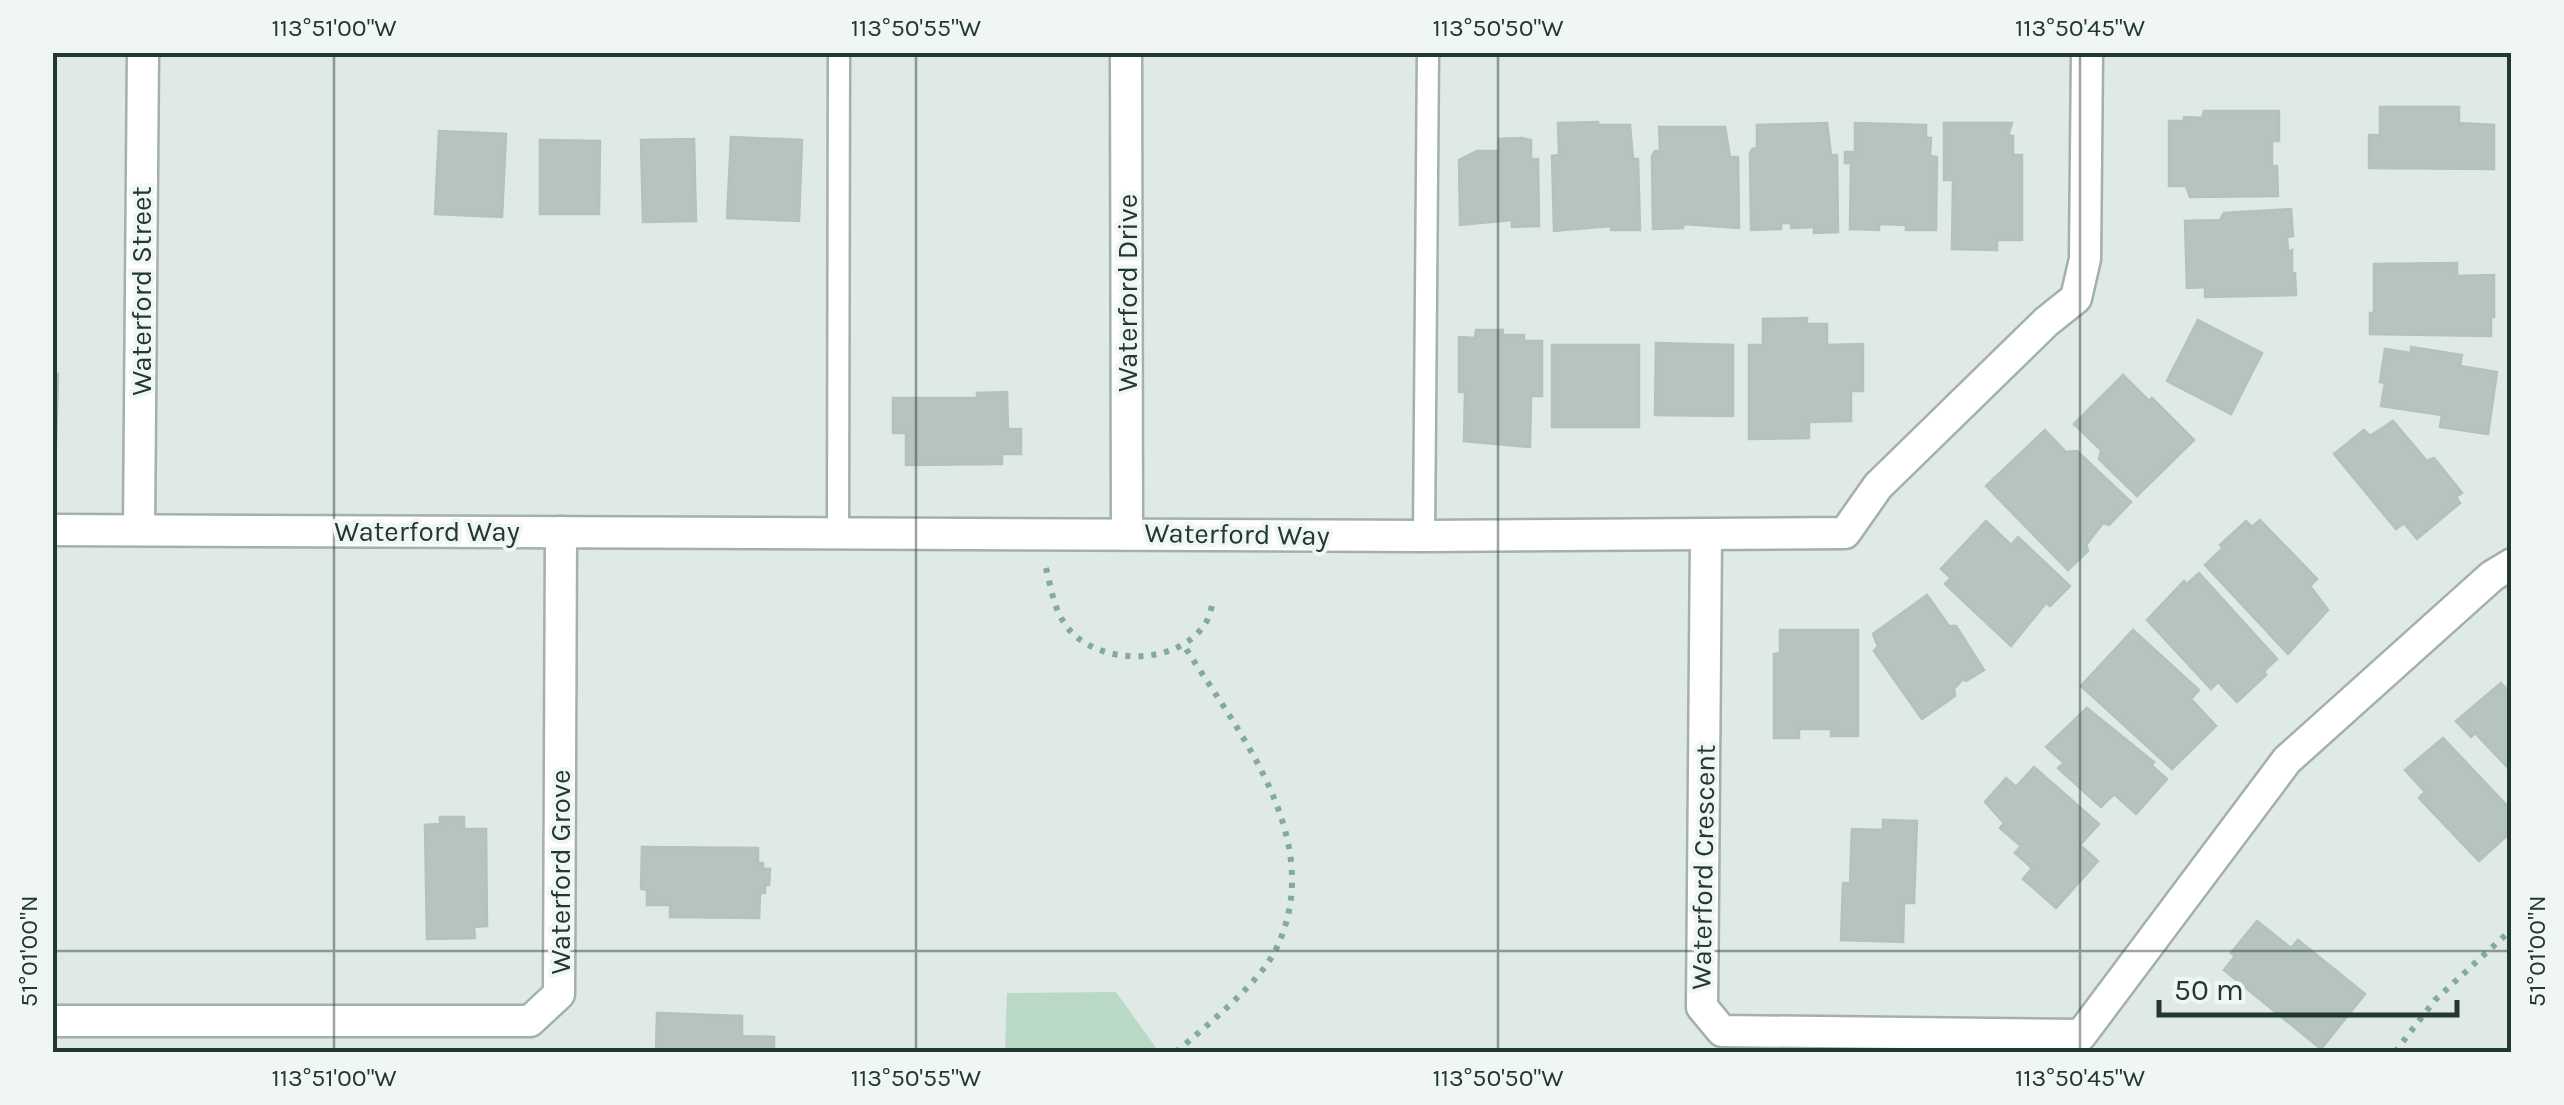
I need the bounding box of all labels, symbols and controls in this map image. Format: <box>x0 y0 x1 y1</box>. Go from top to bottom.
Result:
text: 113°51'00"W <box>271 13 397 42</box>
text: 113°50'55"W <box>851 13 981 42</box>
text: 113°50'50"W <box>1432 13 1564 42</box>
text: 113°50'45"W <box>2015 13 2145 42</box>
street label: Waterford Street <box>125 186 158 396</box>
street label: Waterford Drive <box>1111 194 1144 392</box>
street label: Waterford Way <box>334 515 520 548</box>
street label: Waterford Way <box>1144 516 1330 552</box>
street label: Waterford Crescent <box>1684 744 1722 990</box>
street label: Waterford Grove <box>544 770 577 974</box>
text: 51°01'00"N <box>14 895 43 1007</box>
text: 51°01'00"N <box>2522 895 2551 1007</box>
scale bar <box>2159 955 2456 1017</box>
text: 50 m <box>2174 972 2244 1008</box>
text: 113°51'00"W <box>271 1063 397 1092</box>
text: 113°50'55"W <box>851 1063 981 1092</box>
text: 113°50'50"W <box>1432 1063 1564 1092</box>
text: 113°50'45"W <box>2015 1063 2145 1092</box>

